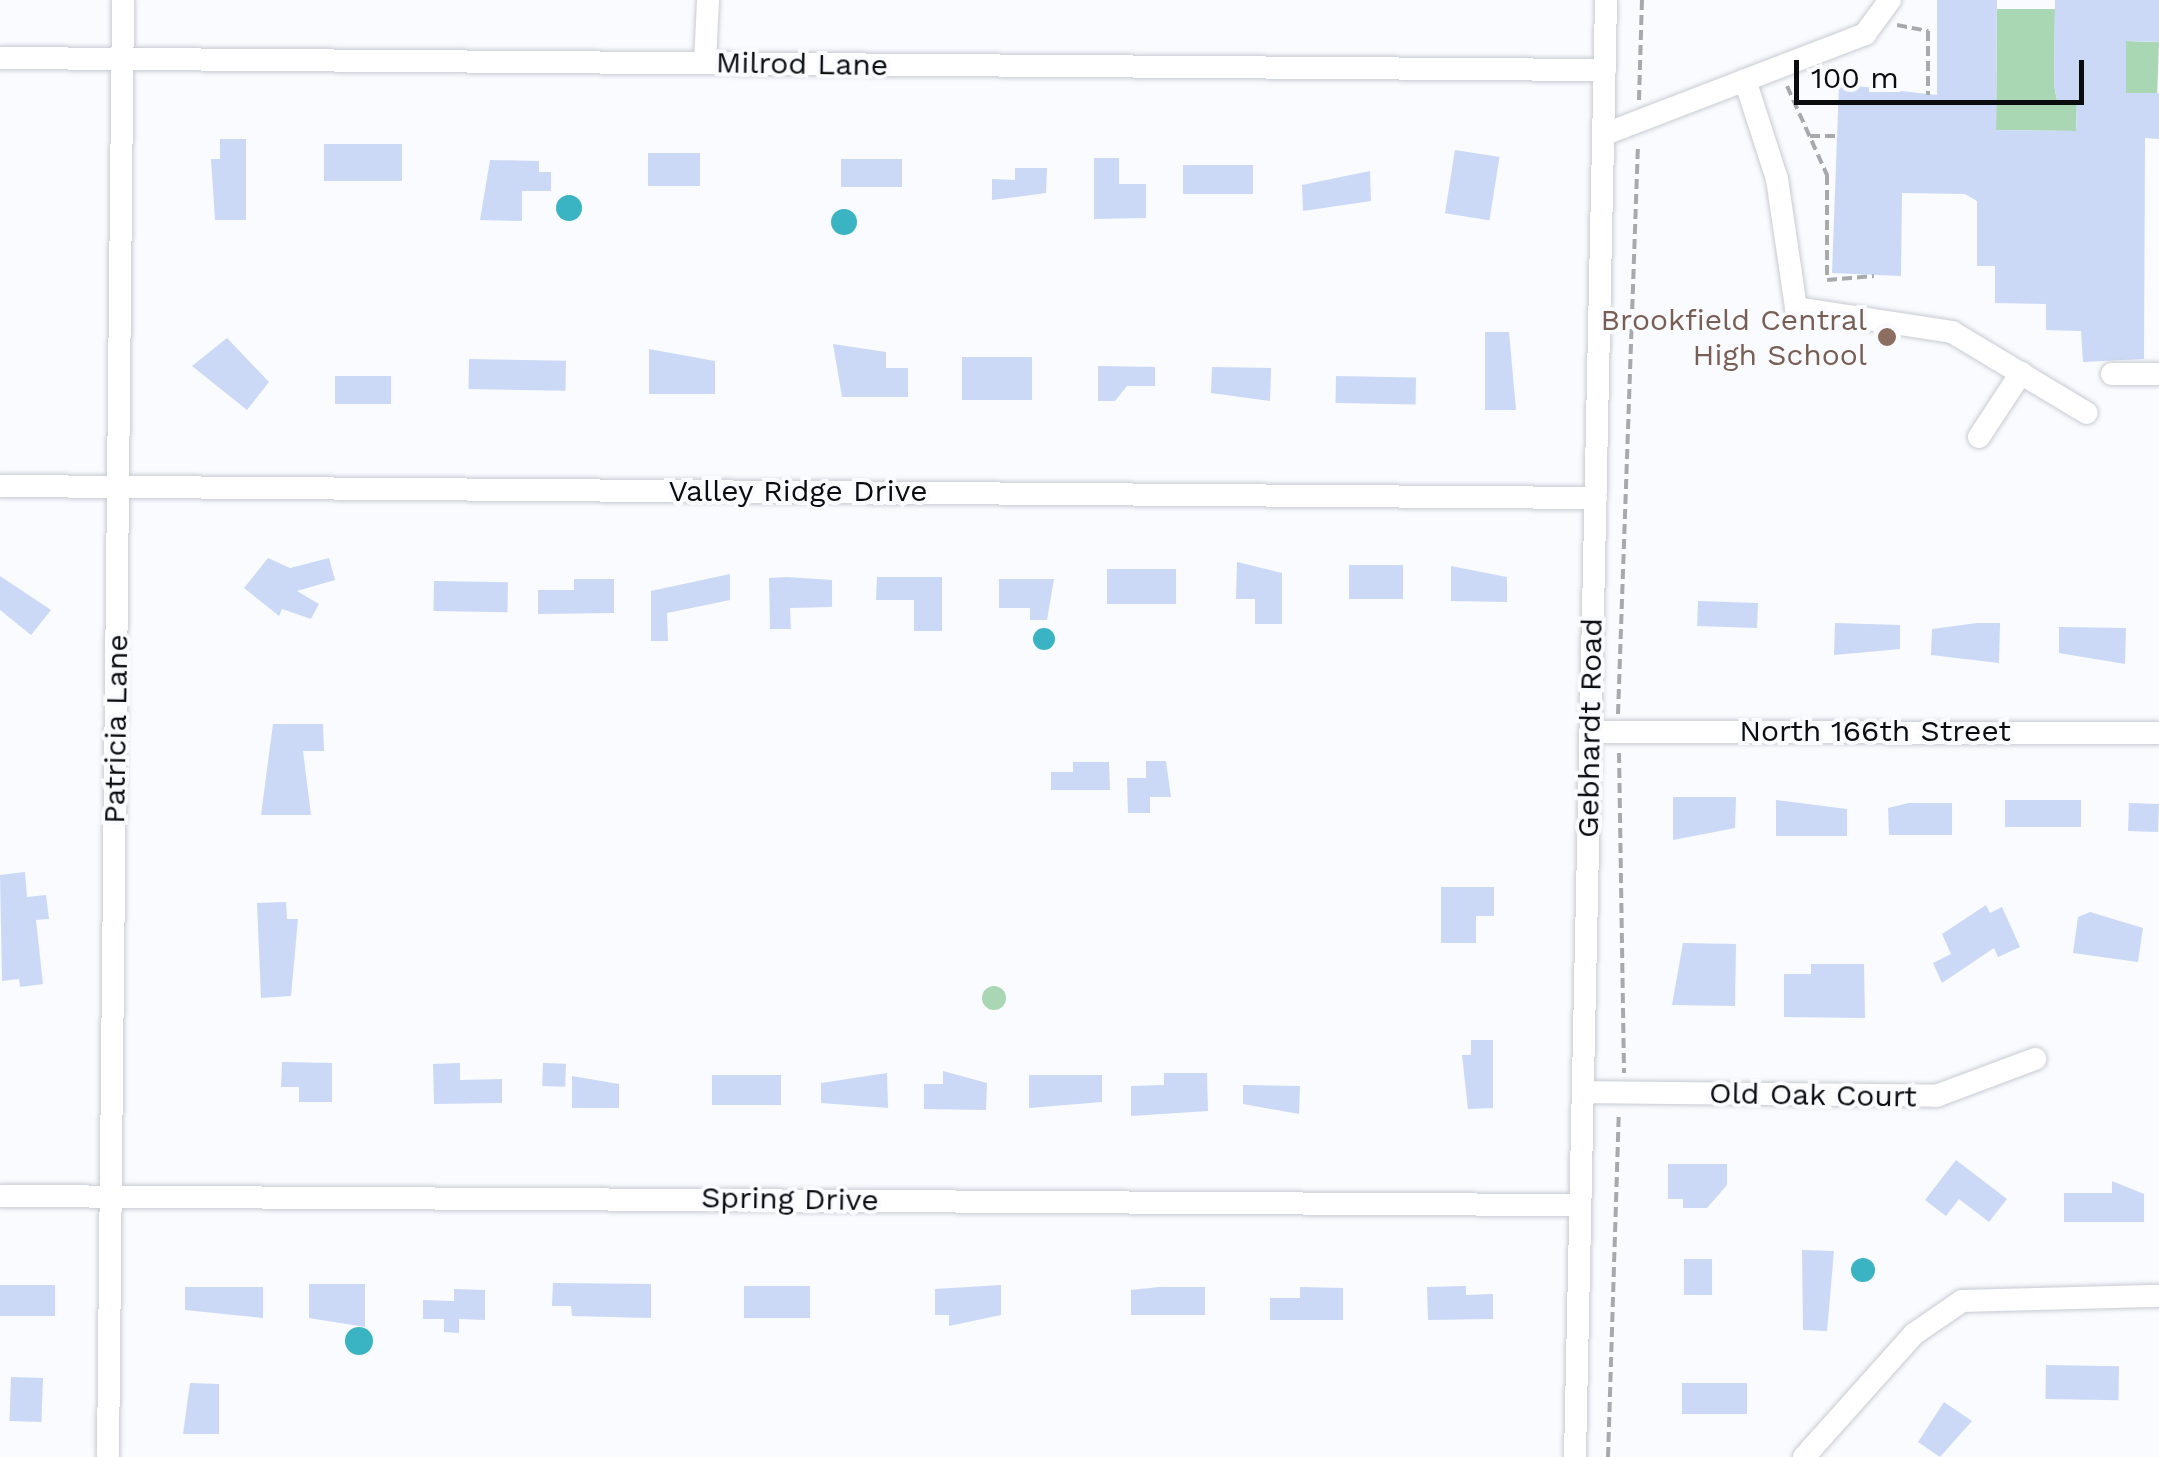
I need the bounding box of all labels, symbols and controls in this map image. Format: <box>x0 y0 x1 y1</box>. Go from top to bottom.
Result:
scale bar <box>1799 40 2089 102</box>
street label: Milrod Lane <box>716 44 888 84</box>
text: 100 m <box>1811 60 1899 95</box>
place label: Brookfield Central High School <box>1601 302 1867 372</box>
marker: Brookfield Central High School <box>1876 326 1898 348</box>
street label: Valley Ridge Drive <box>668 473 928 509</box>
street label: Gebhardt Road <box>1570 618 1610 838</box>
street label: Patricia Lane <box>96 634 136 824</box>
street label: North 166th Street <box>1739 713 2011 749</box>
street label: Old Oak Court <box>1709 1075 1917 1115</box>
street label: Spring Drive <box>701 1179 879 1219</box>

